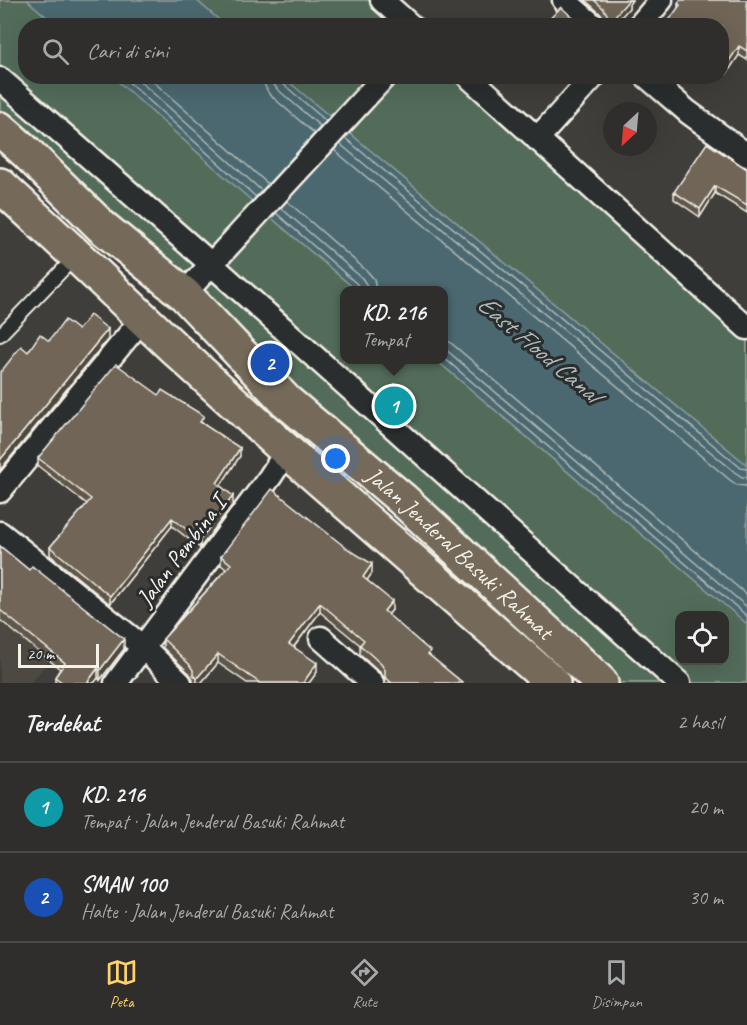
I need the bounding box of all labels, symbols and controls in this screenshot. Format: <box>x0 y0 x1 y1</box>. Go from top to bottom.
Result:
search box <box>18 18 729 84</box>
icon: search <box>39 35 72 68</box>
text: Cari di sini <box>87 37 168 65</box>
north arrow <box>603 102 657 156</box>
popup <box>340 286 448 364</box>
water label: East Flood Canal <box>470 287 613 415</box>
text: KD. 216 <box>362 299 426 327</box>
text: Tempat <box>362 327 409 352</box>
pin: 2 <box>250 340 290 386</box>
pin: 1 <box>374 384 414 428</box>
your location <box>321 444 350 473</box>
street label: Jalan Jenderal Basuki Rahmat <box>359 459 561 647</box>
street label: Jalan Pembina I <box>129 485 236 613</box>
map controls <box>675 611 729 665</box>
button: locate <box>675 611 729 665</box>
scale bar <box>18 641 99 668</box>
text: 20 m <box>27 644 54 664</box>
text: Terdekat <box>24 706 100 739</box>
text: 2 hasil <box>677 710 723 735</box>
text: KD. 216 <box>81 781 145 809</box>
text: 1 <box>39 795 48 820</box>
text: 20 m <box>689 795 723 820</box>
text: Tempat · Jalan Jenderal Basuki Rahmat <box>81 809 344 834</box>
text: SMAN 100 <box>81 871 166 899</box>
text: 2 <box>39 885 48 910</box>
text: 30 m <box>689 885 723 910</box>
text: Halte · Jalan Jenderal Basuki Rahmat <box>81 899 333 924</box>
tab: Peta <box>105 956 138 1012</box>
tab: Rute <box>348 956 381 1012</box>
tab: Disimpan <box>591 956 642 1012</box>

